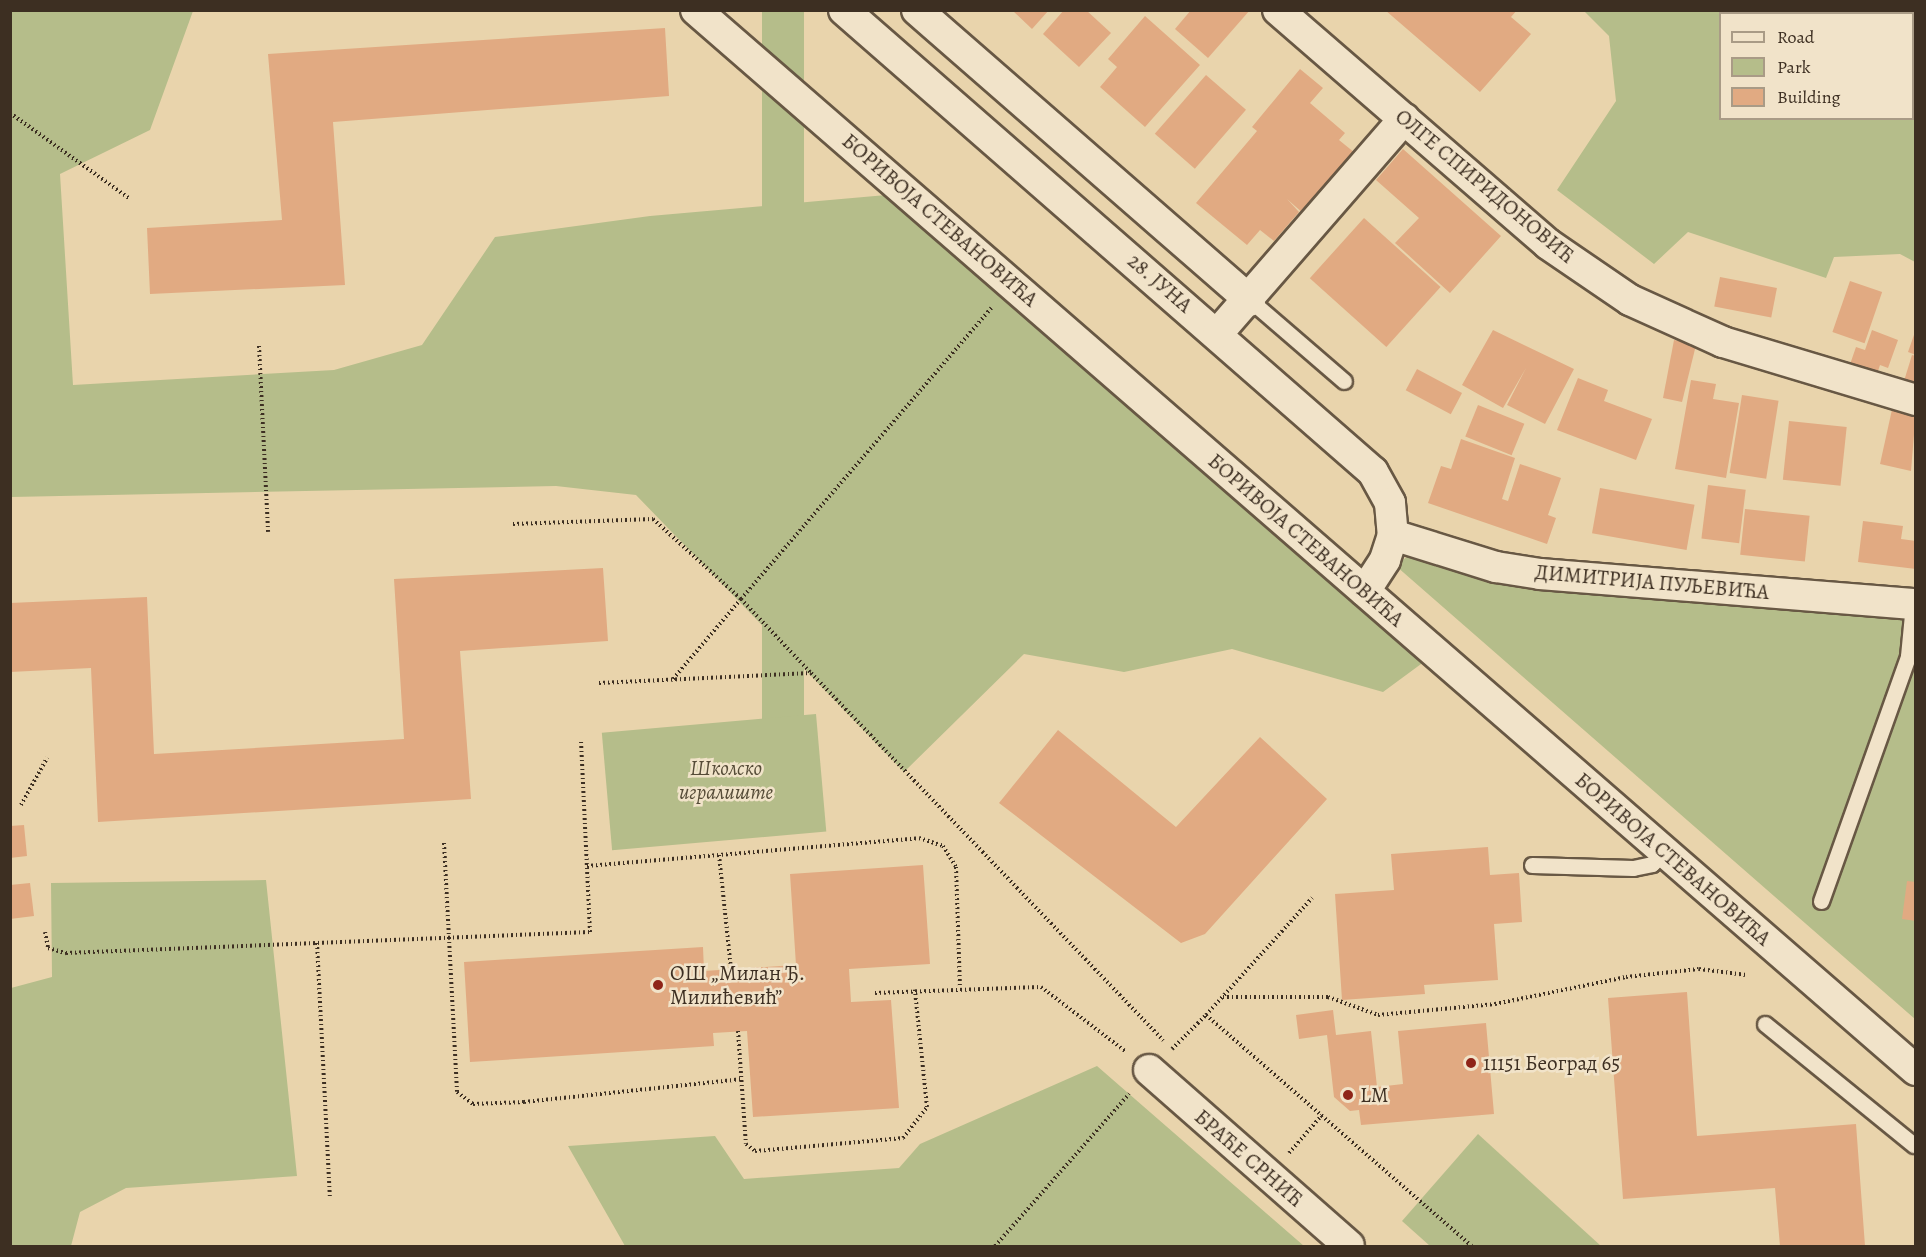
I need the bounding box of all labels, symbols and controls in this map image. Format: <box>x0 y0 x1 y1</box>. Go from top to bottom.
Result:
legend <box>1719 12 1914 120</box>
text: Road <box>1777 25 1814 49</box>
text: Park <box>1777 55 1811 79</box>
text: Building <box>1777 85 1841 109</box>
street label: ОЛГЕ СПИРИДОНОВИЋ <box>1390 104 1580 268</box>
street label: БОРИВОЈА СТЕВАНОВИЋА <box>837 128 1043 312</box>
street label: 28. ЈУНА <box>1122 248 1198 318</box>
street label: БОРИВОЈА СТЕВАНОВИЋА <box>1203 448 1409 632</box>
street label: ДИМИТРИЈА ПУЉЕВИЋА <box>1534 559 1770 605</box>
park label: Школско игралиште <box>679 755 773 805</box>
street label: БОРИВОЈА СТЕВАНОВИЋА <box>1570 767 1776 951</box>
place label: ОШ „Милан Ђ. Милићевић” <box>670 960 806 1010</box>
marker: ОШ „Милан Ђ. Милићевић” <box>651 978 665 992</box>
place label: 11151 Београд 65 <box>1483 1050 1620 1076</box>
marker: 11151 Београд 65 <box>1464 1056 1478 1070</box>
place label: LM <box>1360 1082 1388 1108</box>
marker: LM <box>1341 1088 1355 1102</box>
street label: БРАЋЕ СРНИЋ <box>1189 1104 1309 1212</box>

